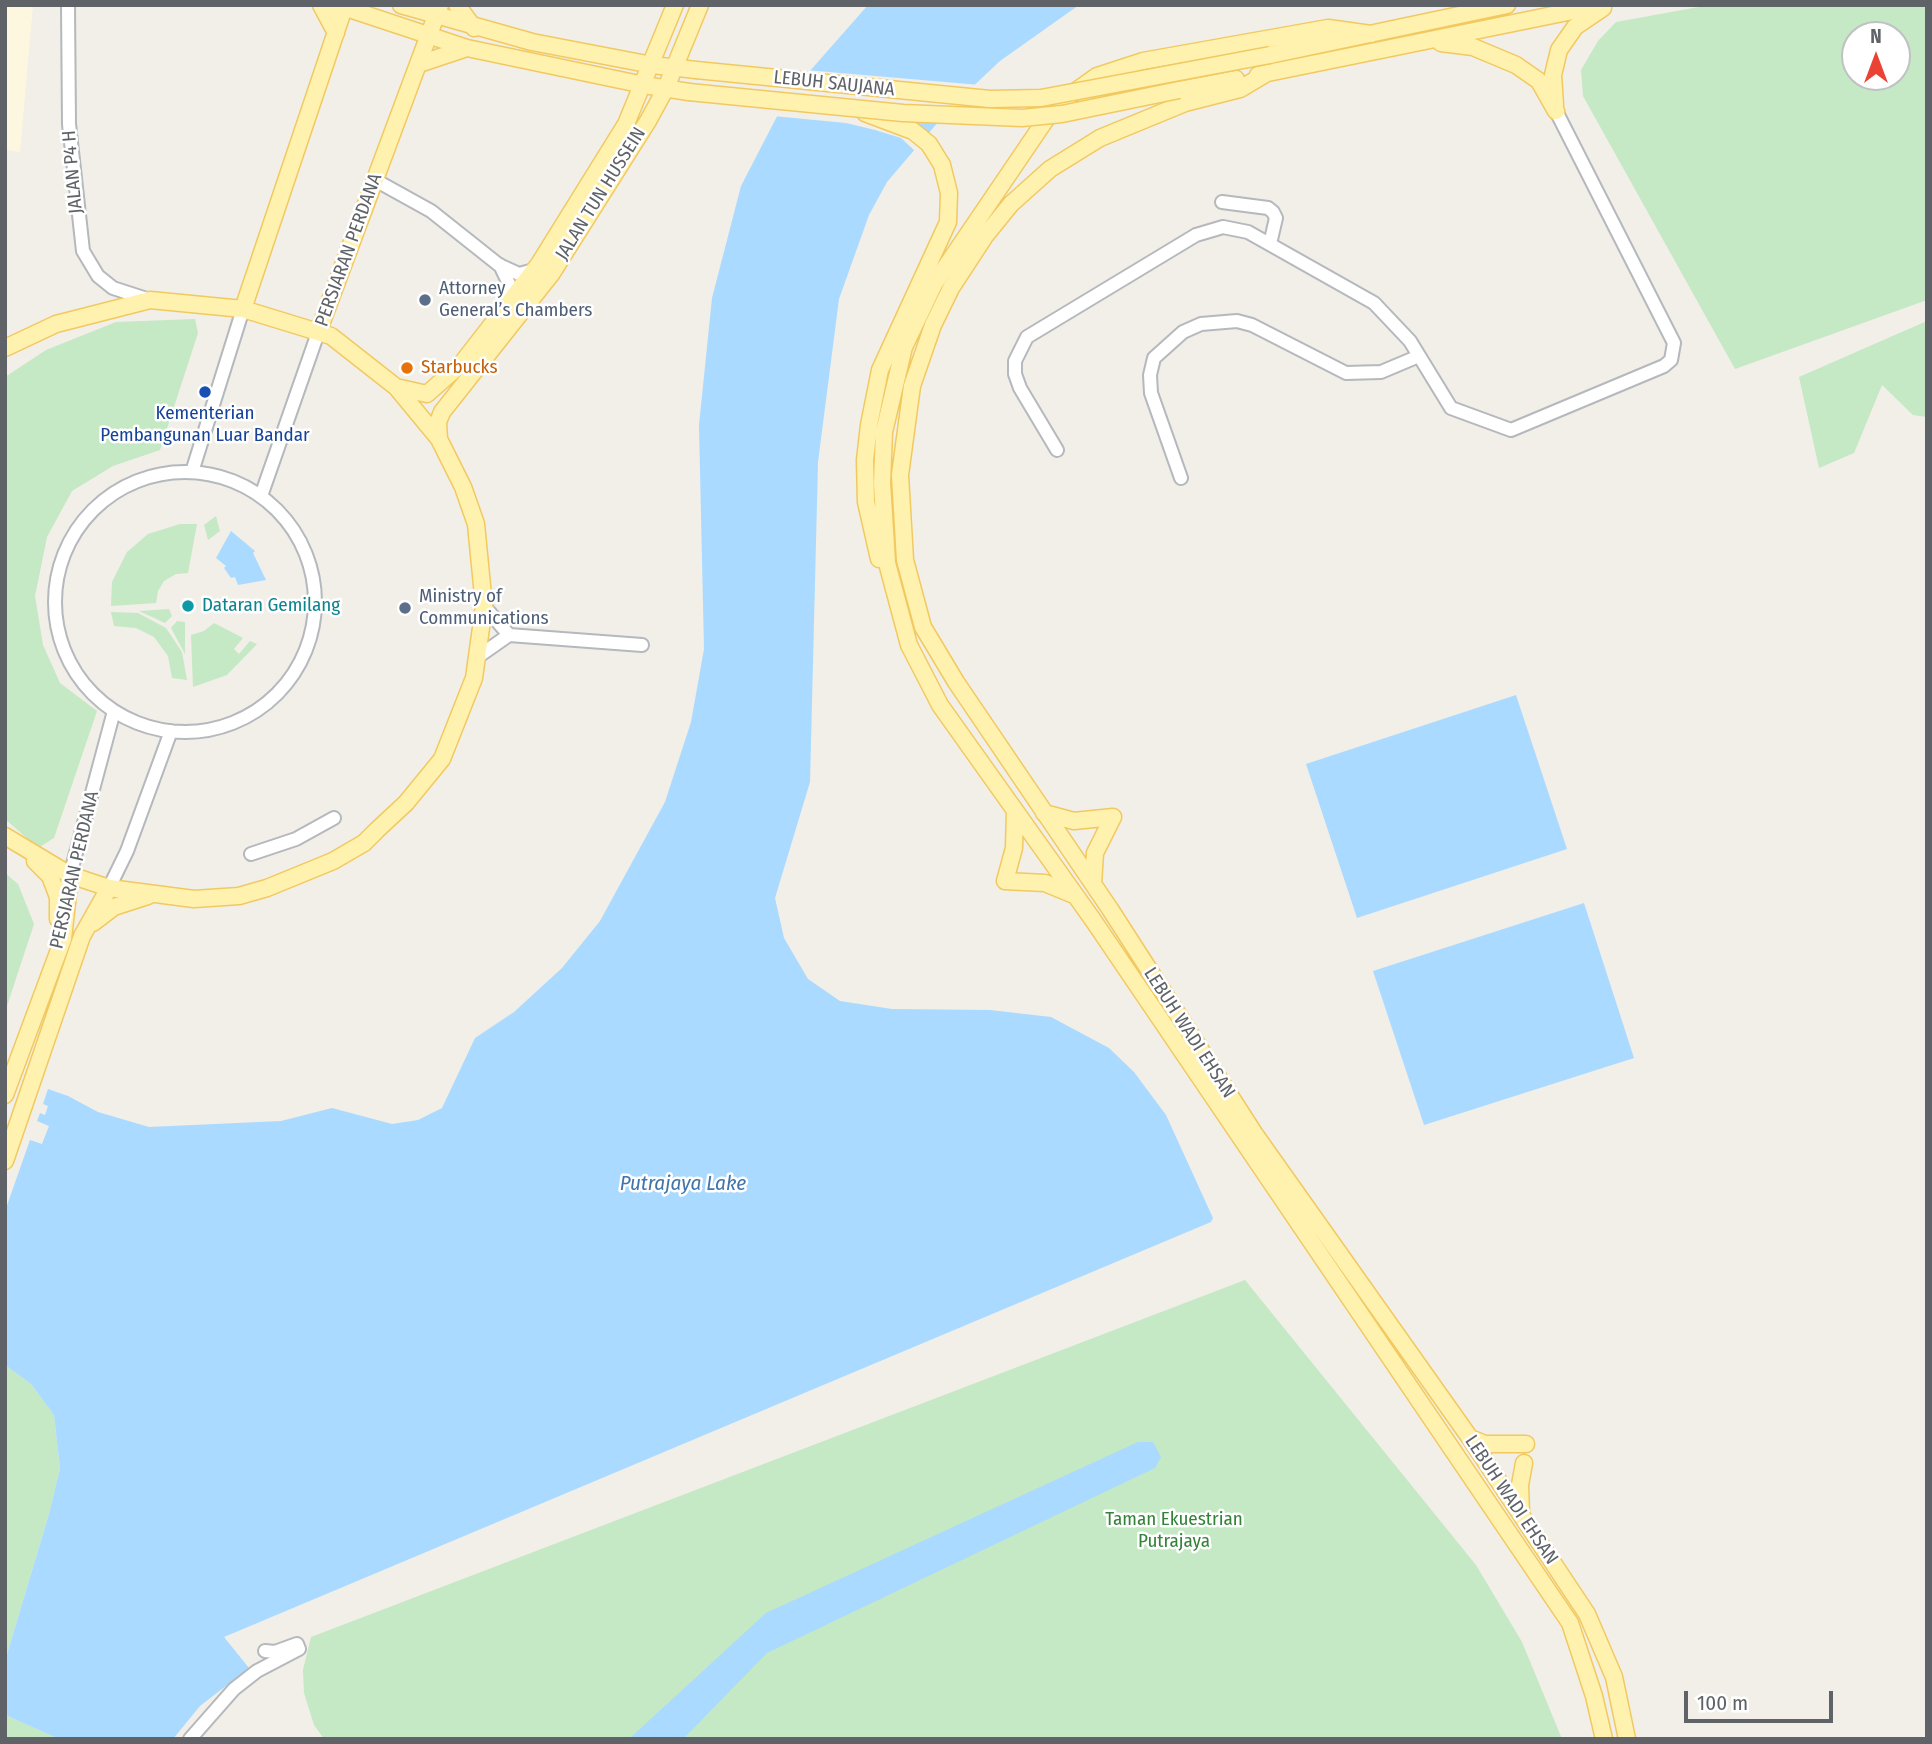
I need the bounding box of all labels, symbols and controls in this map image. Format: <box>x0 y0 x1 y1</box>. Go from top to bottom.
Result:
north arrow <box>1841 21 1911 91</box>
text: N <box>1870 25 1882 48</box>
street label: LEBUH SAUJANA <box>772 66 896 102</box>
street label: JALAN TUN HUSSEIN <box>551 123 651 265</box>
street label: JALAN P4 H <box>58 129 88 215</box>
street label: PERSIARAN PERDANA <box>311 170 387 330</box>
place label: Attorney General’s Chambers <box>439 278 592 322</box>
marker: Attorney General’s Chambers <box>417 292 433 308</box>
place label: Starbucks <box>421 357 497 379</box>
marker: Starbucks <box>399 360 415 376</box>
marker: Kementerian Pembangunan Luar Bandar <box>197 384 213 400</box>
place label: Kementerian Pembangunan Luar Bandar <box>100 403 310 447</box>
place label: Ministry of Communications <box>419 586 549 630</box>
place label: Dataran Gemilang <box>202 595 340 617</box>
marker: Dataran Gemilang <box>180 598 196 614</box>
marker: Ministry of Communications <box>397 600 413 616</box>
street label: PERSIARAN PERDANA <box>46 789 104 951</box>
street label: LEBUH WADI EHSAN <box>1138 964 1240 1102</box>
water label: Putrajaya Lake <box>620 1171 746 1197</box>
street label: LEBUH WADI EHSAN <box>1459 1431 1563 1569</box>
park label: Taman Ekuestrian Putrajaya <box>1105 1509 1243 1553</box>
scale bar <box>1687 1678 1836 1722</box>
text: 100 m <box>1697 1690 1748 1716</box>

